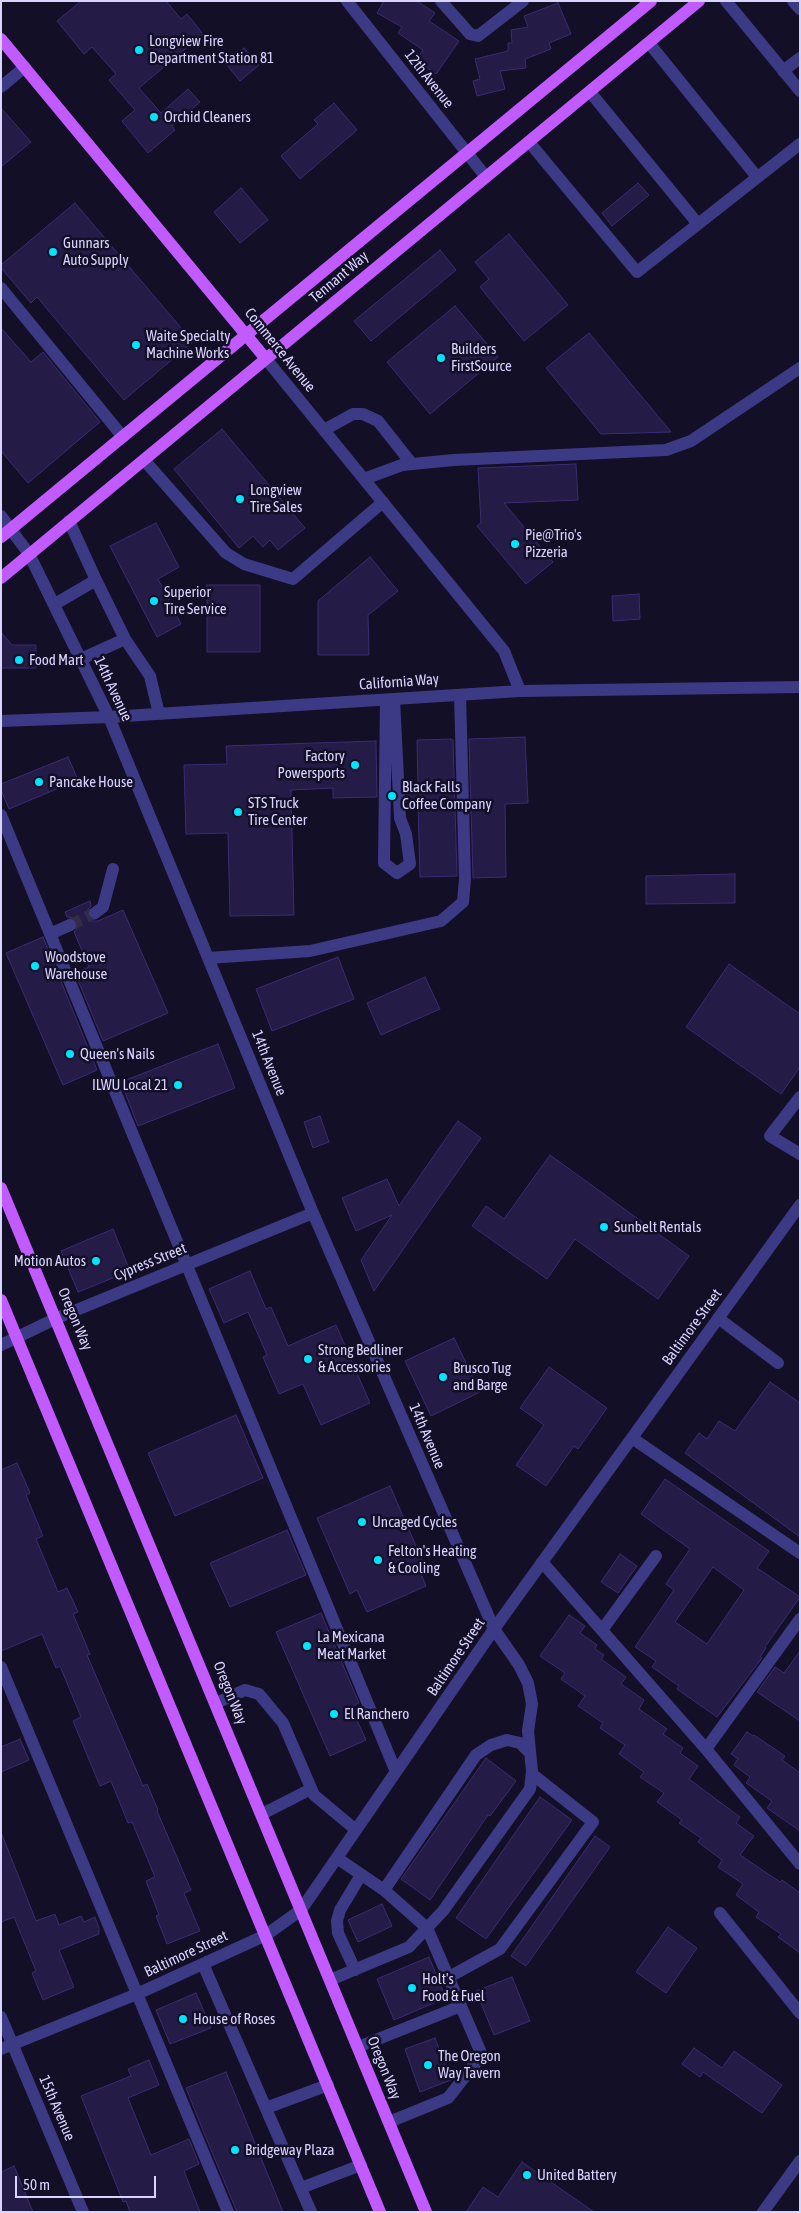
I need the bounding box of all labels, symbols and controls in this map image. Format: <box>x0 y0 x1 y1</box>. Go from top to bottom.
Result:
place label: Longview Fire Department Station 81 <box>149 32 274 67</box>
marker: Longview Fire Department Station 81 <box>133 44 145 56</box>
street label: 12th Avenue <box>401 46 457 112</box>
place label: Orchid Cleaners <box>164 108 251 126</box>
marker: Orchid Cleaners <box>148 111 160 123</box>
place label: Gunnars Auto Supply <box>63 234 129 269</box>
marker: Gunnars Auto Supply <box>47 246 59 258</box>
street label: Tennant Way <box>306 247 372 307</box>
street label: Commerce Avenue <box>241 304 319 396</box>
place label: Waite Specialty Machine Works <box>146 327 230 362</box>
marker: Waite Specialty Machine Works <box>130 339 142 351</box>
place label: Builders FirstSource <box>451 340 512 375</box>
marker: Builders FirstSource <box>435 352 447 364</box>
place label: Longview Tire Sales <box>250 481 302 516</box>
marker: Longview Tire Sales <box>234 493 246 505</box>
place label: Pie@Trio's Pizzeria <box>525 526 582 561</box>
marker: Pie@Trio's Pizzeria <box>509 538 521 550</box>
place label: Superior Tire Service <box>164 583 227 618</box>
marker: Superior Tire Service <box>148 595 160 607</box>
place label: Food Mart <box>29 651 84 669</box>
marker: Food Mart <box>13 654 25 666</box>
street label: 14th Avenue <box>90 654 136 724</box>
street label: California Way <box>358 670 440 694</box>
place label: Factory Powersports <box>278 747 345 782</box>
marker: Factory Powersports <box>349 759 361 771</box>
place label: Pancake House <box>49 773 133 791</box>
marker: Pancake House <box>33 776 45 788</box>
place label: Black Falls Coffee Company <box>402 778 492 813</box>
marker: Black Falls Coffee Company <box>386 790 398 802</box>
place label: STS Truck Tire Center <box>248 794 307 829</box>
marker: STS Truck Tire Center <box>232 806 244 818</box>
place label: Woodstove Warehouse <box>45 948 107 983</box>
marker: Woodstove Warehouse <box>29 960 41 972</box>
street label: 14th Avenue <box>248 1028 290 1098</box>
place label: Queen's Nails <box>80 1045 155 1063</box>
marker: Queen's Nails <box>64 1048 76 1060</box>
place label: ILWU Local 21 <box>92 1076 168 1094</box>
marker: ILWU Local 21 <box>172 1079 184 1091</box>
place label: Sunbelt Rentals <box>614 1218 701 1236</box>
marker: Sunbelt Rentals <box>598 1221 610 1233</box>
street label: Cypress Street <box>111 1239 189 1285</box>
place label: Motion Autos <box>14 1252 86 1270</box>
marker: Motion Autos <box>90 1255 102 1267</box>
street label: Oregon Way <box>54 1285 96 1353</box>
street label: Baltimore Street <box>658 1285 726 1369</box>
place label: Strong Bedliner & Accessories <box>318 1341 403 1376</box>
marker: Strong Bedliner & Accessories <box>302 1353 314 1365</box>
place label: Brusco Tug and Barge <box>453 1359 511 1394</box>
marker: Brusco Tug and Barge <box>437 1371 449 1383</box>
street label: 14th Avenue <box>405 1401 449 1471</box>
place label: Uncaged Cycles <box>372 1513 457 1531</box>
marker: Uncaged Cycles <box>356 1516 368 1528</box>
place label: Felton's Heating & Cooling <box>388 1542 477 1577</box>
marker: Felton's Heating & Cooling <box>372 1554 384 1566</box>
street label: Baltimore Street <box>423 1615 489 1699</box>
place label: La Mexicana Meat Market <box>317 1628 386 1663</box>
marker: La Mexicana Meat Market <box>301 1640 313 1652</box>
street label: Oregon Way <box>209 1659 251 1727</box>
place label: El Ranchero <box>344 1705 409 1723</box>
marker: El Ranchero <box>328 1708 340 1720</box>
street label: Baltimore Street <box>141 1927 231 1981</box>
place label: Holt's Food & Fuel <box>422 1970 485 2005</box>
marker: Holt's Food & Fuel <box>406 1982 418 1994</box>
place label: House of Roses <box>193 2010 275 2028</box>
marker: House of Roses <box>177 2013 189 2025</box>
street label: Oregon Way <box>363 2034 405 2102</box>
place label: The Oregon Way Tavern <box>438 2047 501 2082</box>
marker: The Oregon Way Tavern <box>422 2059 434 2071</box>
street label: 15th Avenue <box>35 2073 79 2143</box>
place label: Bridgeway Plaza <box>245 2141 335 2159</box>
marker: Bridgeway Plaza <box>229 2144 241 2156</box>
scale bar <box>18 2166 159 2198</box>
place label: United Battery <box>537 2166 617 2184</box>
marker: United Battery <box>521 2169 533 2181</box>
text: 50 m <box>23 2176 50 2193</box>

